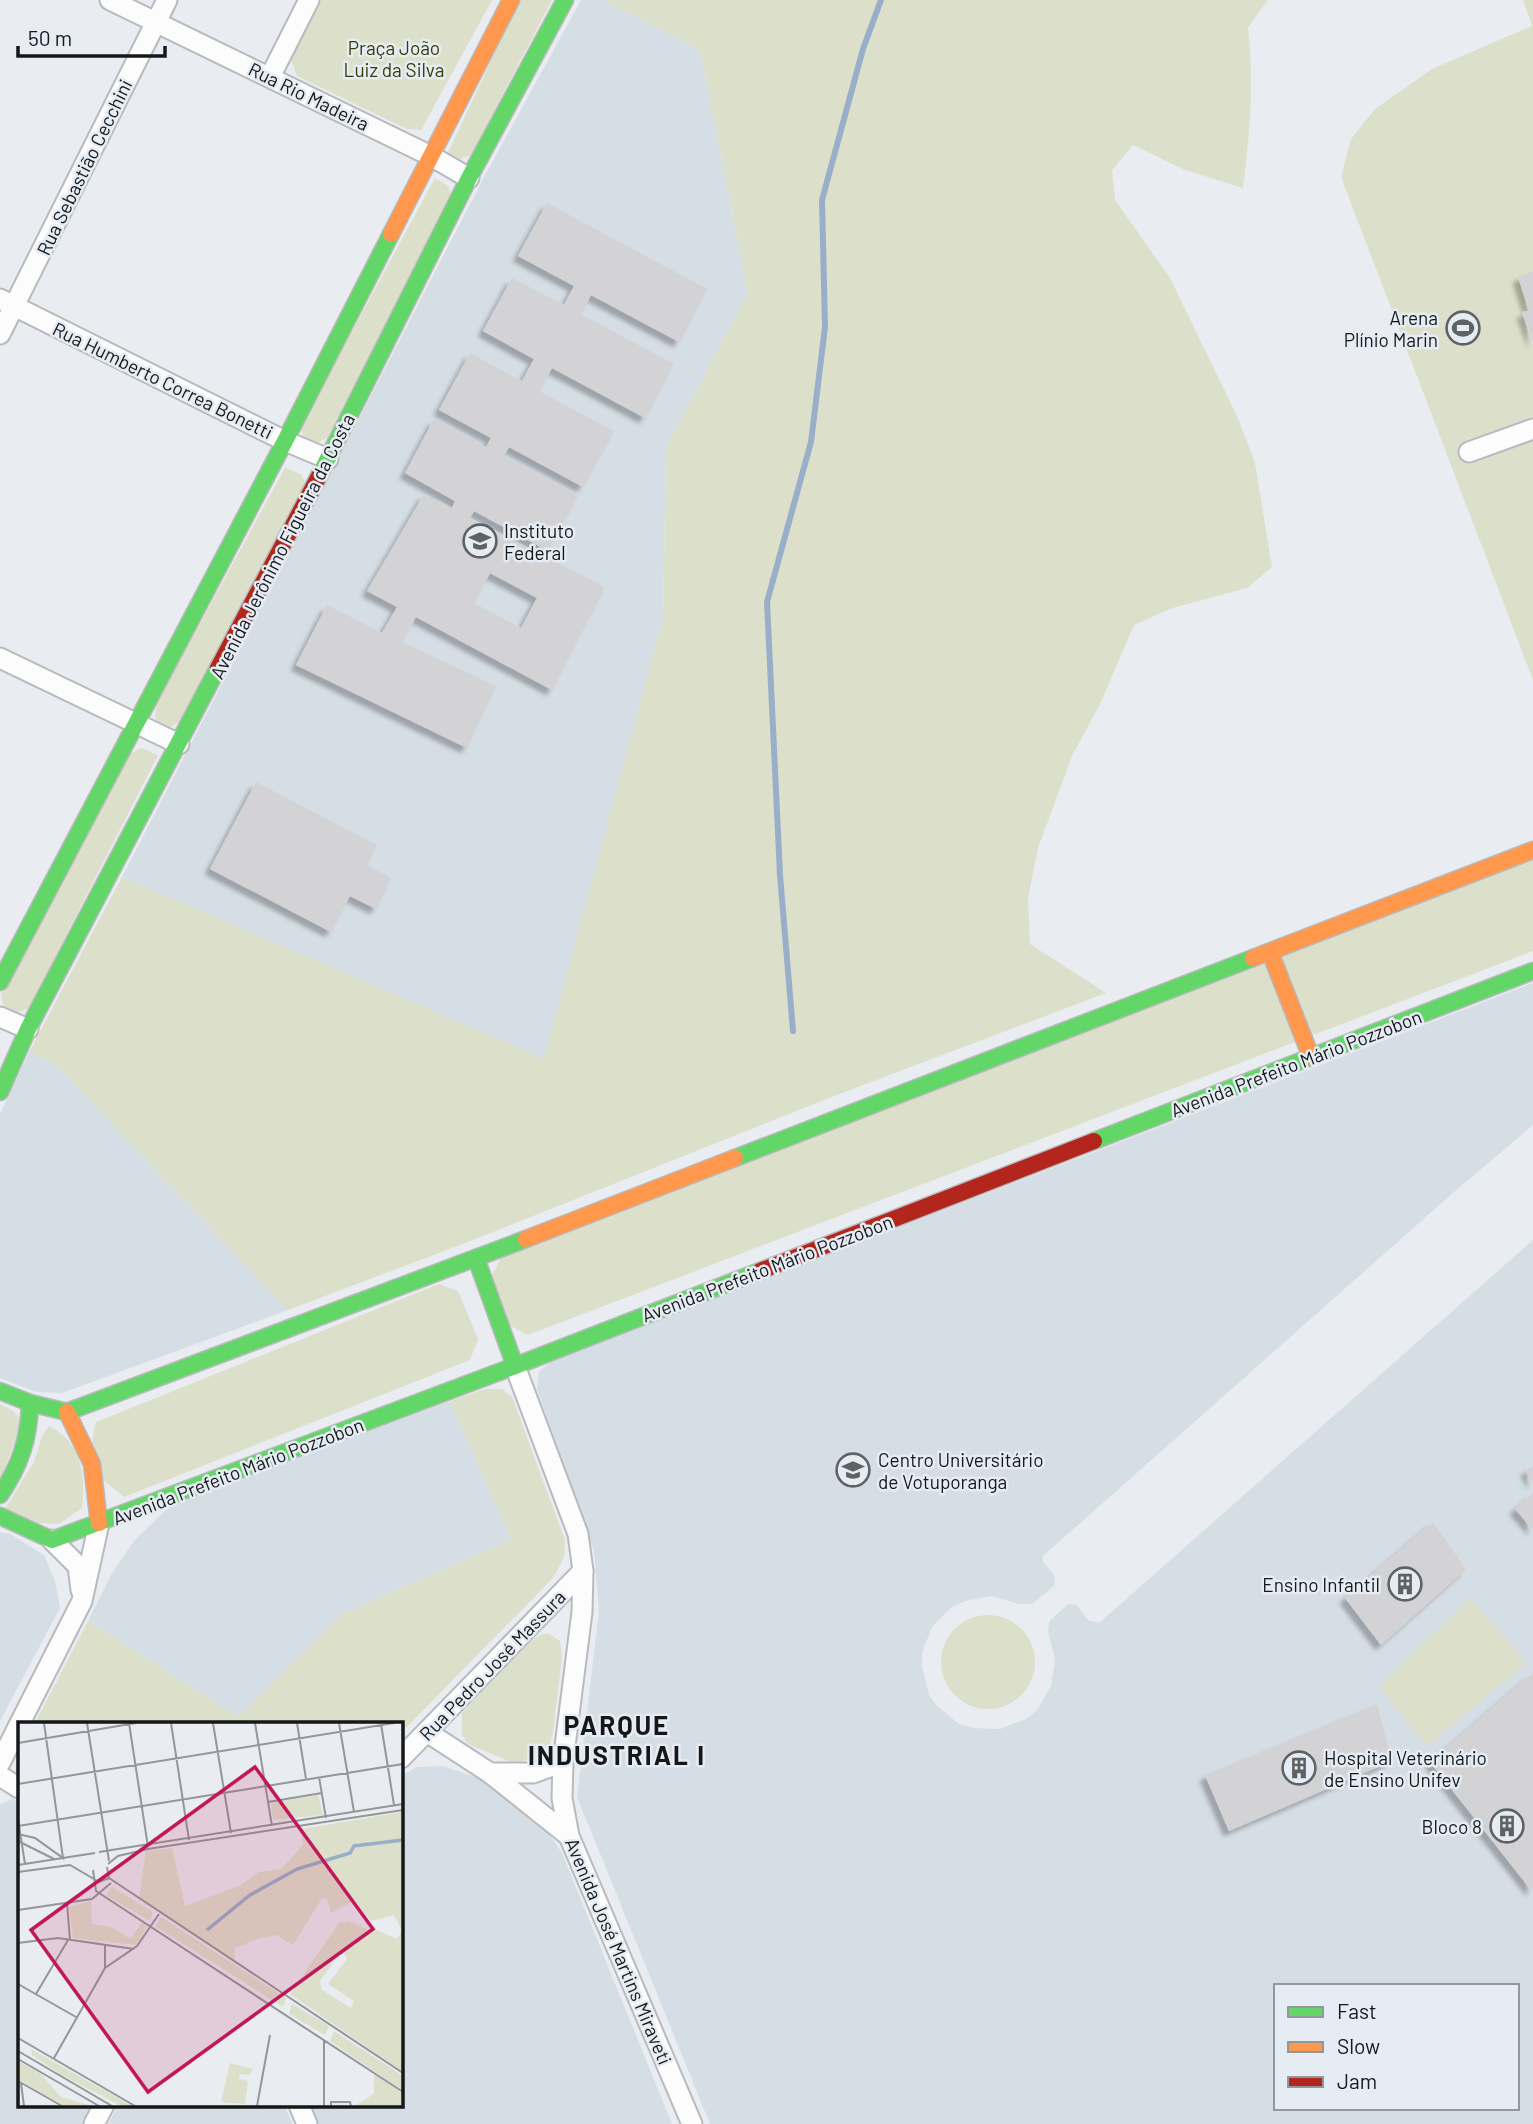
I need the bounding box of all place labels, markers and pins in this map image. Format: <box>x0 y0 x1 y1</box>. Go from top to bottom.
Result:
place label: Arena Plínio Marin <box>1344 306 1438 351</box>
sports icon: Arena Plínio Marin <box>1444 309 1482 347</box>
place label: Instituto Federal <box>504 519 574 564</box>
school or university icon: Instituto Federal <box>461 522 499 560</box>
place label: Centro Universitário de Votuporanga <box>878 1448 1044 1493</box>
school or university icon: Centro Universitário de Votuporanga <box>834 1451 872 1489</box>
building icon: Ensino Infantil <box>1386 1565 1424 1603</box>
place label: Ensino Infantil <box>1262 1573 1380 1596</box>
place label: Hospital Veterinário de Ensino Unifev <box>1324 1746 1487 1791</box>
building icon: Hospital Veterinário de Ensino Unifev <box>1280 1749 1318 1787</box>
building icon: Bloco 8 <box>1488 1807 1526 1845</box>
place label: Bloco 8 <box>1421 1815 1482 1838</box>

